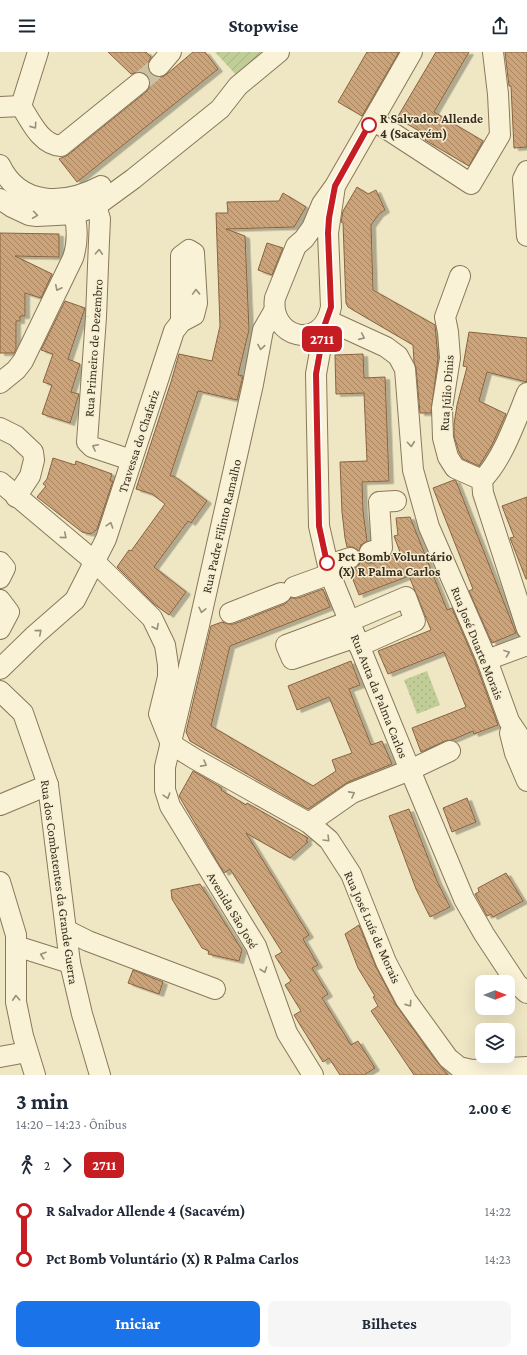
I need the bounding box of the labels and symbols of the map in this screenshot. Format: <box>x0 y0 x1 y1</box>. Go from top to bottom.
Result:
place label: R Salvador Allende 4 (Sacavém) <box>380 111 483 142</box>
marker: R Salvador Allende 4 (Sacavém) <box>361 117 377 133</box>
one-way arrow <box>29 122 37 129</box>
one-way arrow <box>31 210 38 219</box>
one-way arrow <box>95 249 103 255</box>
street label: Rua Primeiro de Dezembro <box>81 279 106 418</box>
one-way arrow <box>55 284 63 292</box>
one-way arrow <box>192 289 200 295</box>
line badge: 2711 <box>294 326 350 352</box>
one-way arrow <box>358 332 366 340</box>
one-way arrow <box>257 343 265 350</box>
street label: Rua Júlio Dinis <box>436 354 457 432</box>
street label: Travessa do Chafariz <box>115 387 162 495</box>
one-way arrow <box>406 440 415 447</box>
one-way arrow <box>92 444 99 452</box>
street label: Rua Padre Filinto Ramalho <box>199 458 244 595</box>
one-way arrow <box>105 522 114 529</box>
one-way arrow <box>60 531 67 538</box>
place label: Pct Bomb Voluntário (X) R Palma Carlos <box>338 549 452 580</box>
marker: Pct Bomb Voluntário (X) R Palma Carlos <box>319 555 335 571</box>
street label: Rua José Duarte Morais <box>448 584 507 702</box>
one-way arrow <box>199 607 207 613</box>
one-way arrow <box>151 622 159 630</box>
one-way arrow <box>34 630 41 637</box>
street label: Rua Auta da Palma Carlos <box>348 632 411 760</box>
one-way arrow <box>503 649 510 657</box>
one-way arrow <box>200 760 207 767</box>
street label: Rua dos Combatentes da Grande Guerra <box>38 779 81 985</box>
one-way arrow <box>348 791 355 798</box>
one-way arrow <box>162 792 171 799</box>
one-way arrow <box>322 834 330 842</box>
street label: Avenida São José <box>204 869 261 951</box>
street label: Rua José Luís de Morais <box>341 869 404 986</box>
one-way arrow <box>39 951 46 959</box>
one-way arrow <box>259 966 268 973</box>
north arrow <box>475 975 515 1015</box>
one-way arrow <box>12 995 21 1001</box>
one-way arrow <box>404 1000 411 1007</box>

